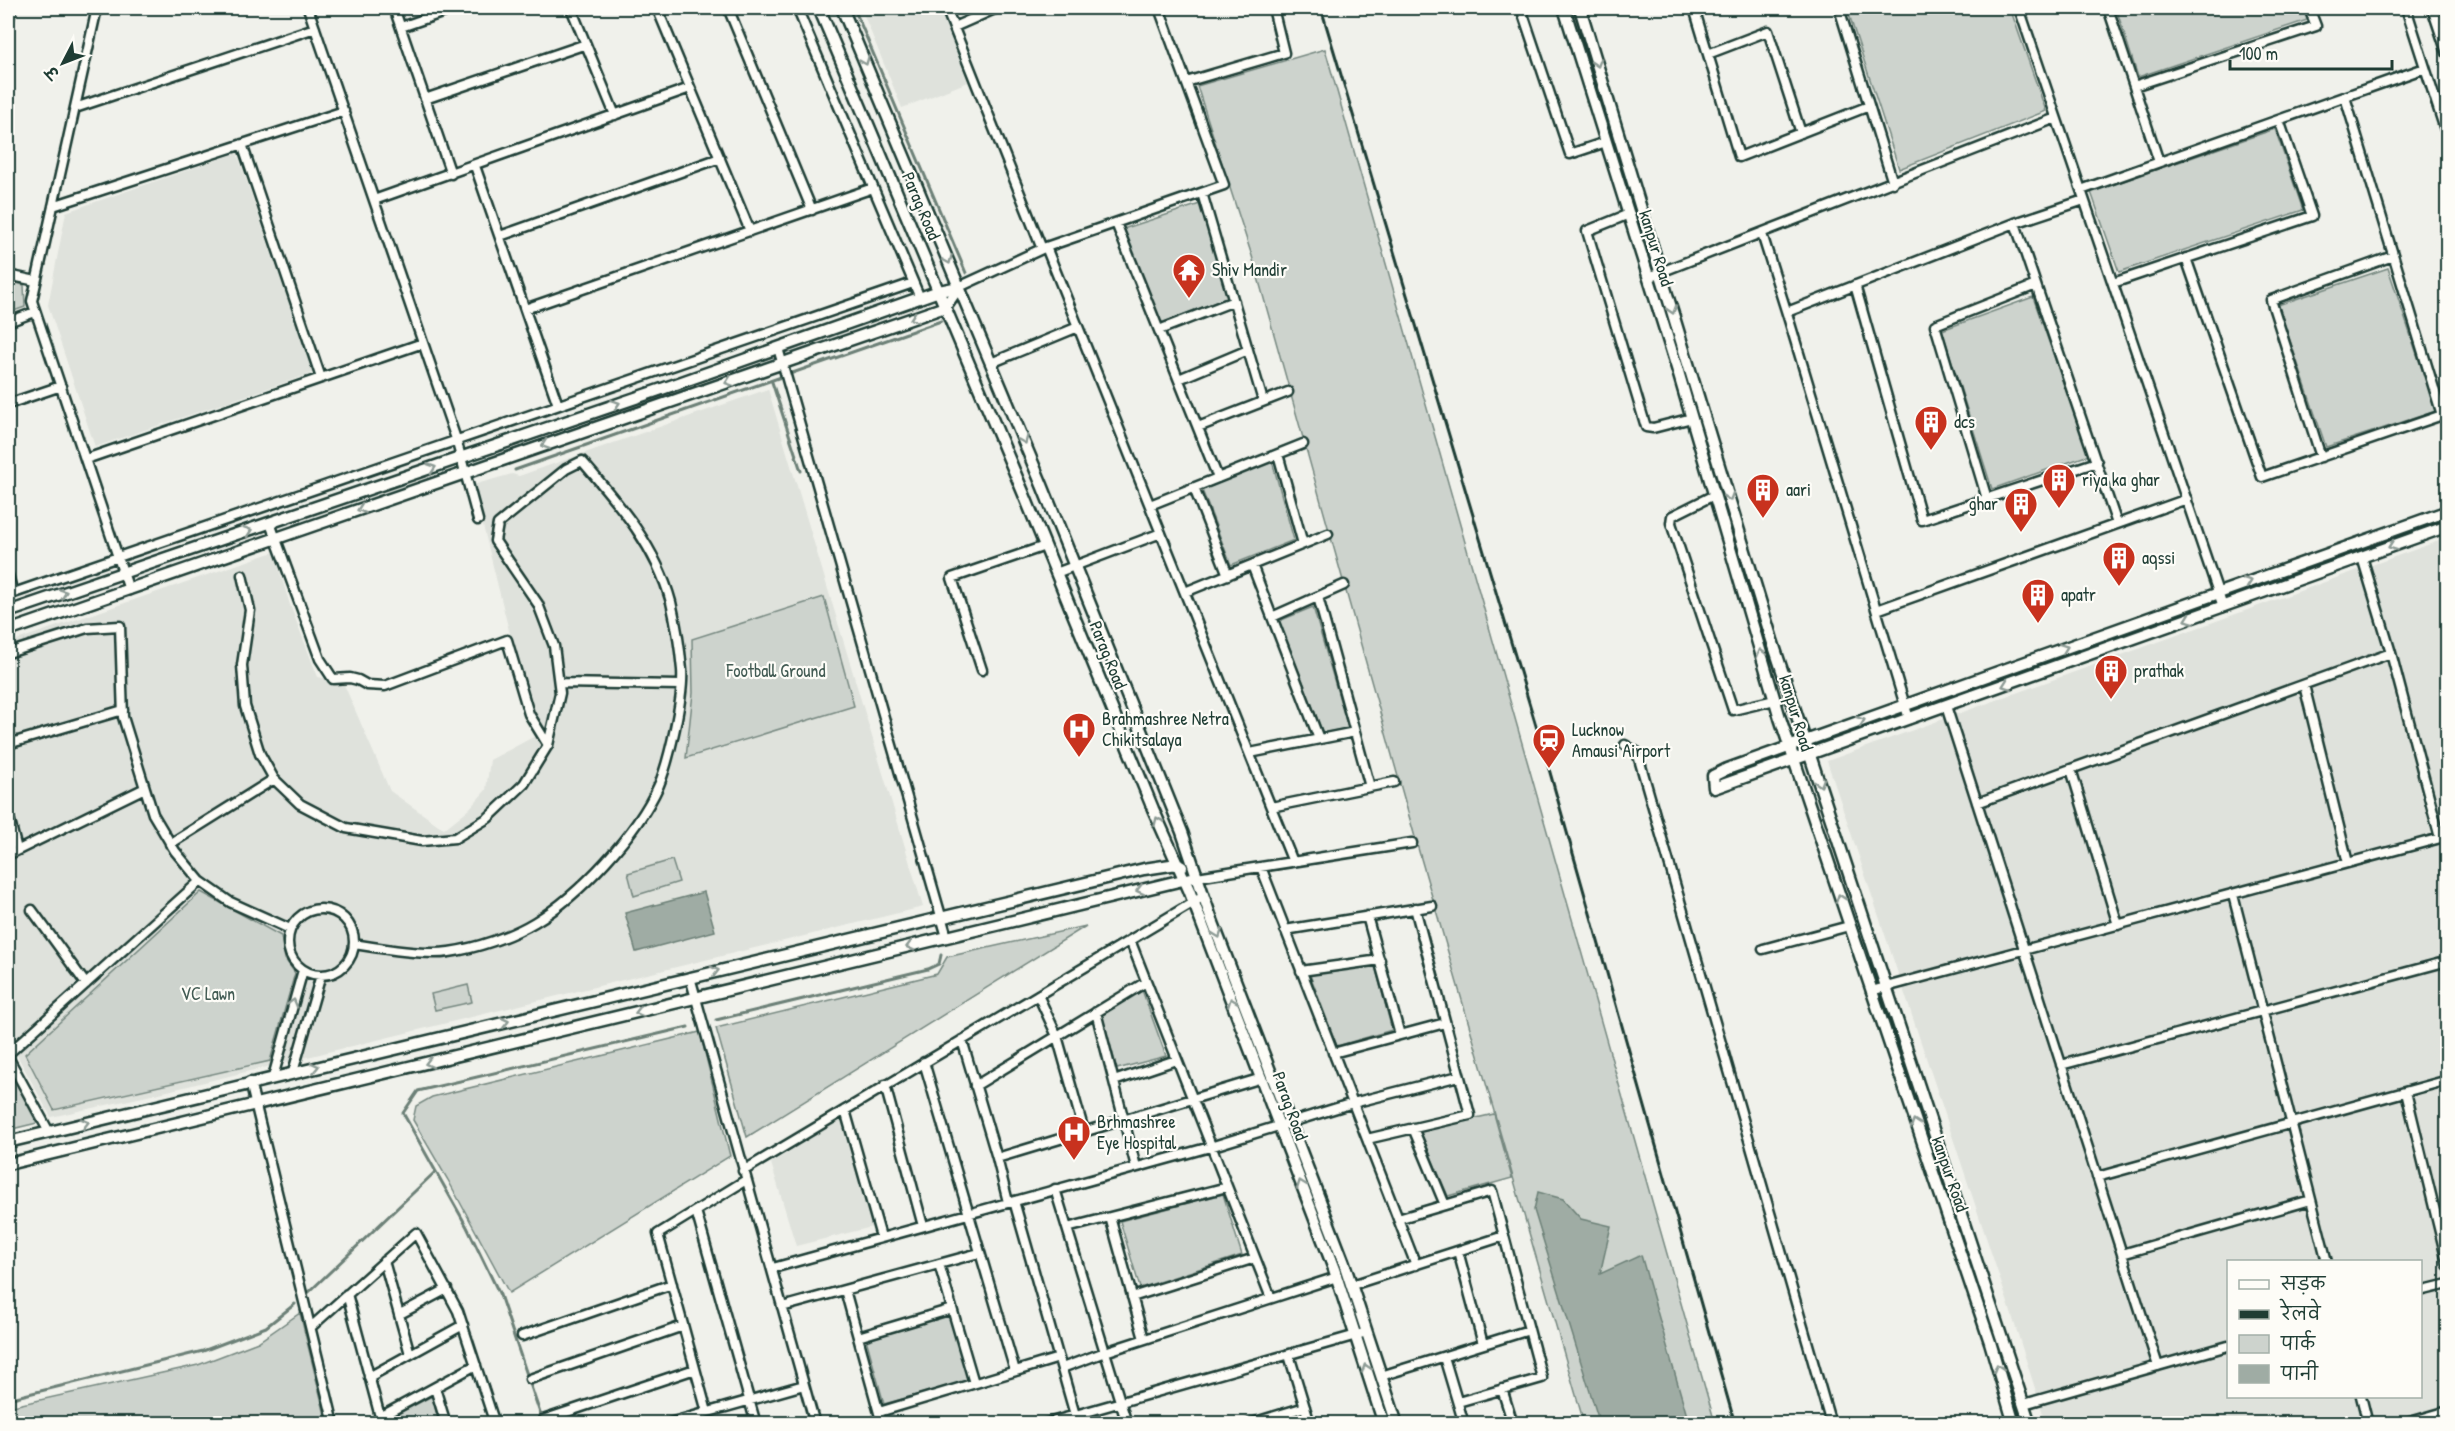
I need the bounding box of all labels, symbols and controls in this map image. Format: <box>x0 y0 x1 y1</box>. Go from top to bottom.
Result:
north arrow <box>33 33 93 93</box>
scale bar <box>2230 33 2392 71</box>
text: 100 m <box>2239 41 2278 66</box>
one-way arrow <box>858 55 870 66</box>
one-way arrow <box>1590 58 1602 68</box>
text: उ <box>39 61 65 86</box>
street label: Parag Road <box>896 168 947 244</box>
street label: kanpur Road <box>1633 207 1680 289</box>
temple icon: Shiv Mandir <box>1171 252 1207 299</box>
one-way arrow <box>941 254 953 265</box>
place label: Shiv Mandir <box>1212 257 1287 282</box>
one-way arrow <box>1665 304 1677 315</box>
one-way arrow <box>909 311 920 324</box>
one-way arrow <box>724 374 735 387</box>
one-way arrow <box>611 399 621 412</box>
building icon: dcs <box>1913 404 1949 451</box>
place label: dcs <box>1954 409 1975 434</box>
one-way arrow <box>1017 434 1029 445</box>
one-way arrow <box>540 438 551 451</box>
one-way arrow <box>426 462 437 475</box>
building icon: riya ka ghar <box>2041 462 2077 509</box>
place label: riya ka ghar <box>2082 467 2160 492</box>
building icon: aari <box>1745 472 1781 519</box>
place label: aari <box>1786 477 1811 502</box>
building icon: ghar <box>2003 486 2039 533</box>
one-way arrow <box>1722 491 1734 502</box>
place label: ghar <box>1968 491 1998 516</box>
one-way arrow <box>356 502 367 515</box>
one-way arrow <box>242 526 253 538</box>
one-way arrow <box>2388 539 2399 551</box>
building icon: aqssi <box>2101 540 2137 587</box>
place label: aqssi <box>2142 545 2175 570</box>
building icon: apatr <box>2020 577 2056 624</box>
one-way arrow <box>2242 577 2253 590</box>
place label: apatr <box>2061 582 2096 607</box>
one-way arrow <box>57 588 68 601</box>
one-way arrow <box>2184 611 2195 624</box>
street label: Parag Road <box>1084 617 1133 693</box>
one-way arrow <box>2059 643 2069 656</box>
one-way arrow <box>1756 648 1768 659</box>
building icon: prathak <box>2093 653 2129 700</box>
park label: Football Ground <box>726 658 826 683</box>
place label: prathak <box>2134 658 2184 683</box>
street label: kanpur Road <box>1773 672 1820 754</box>
one-way arrow <box>2001 677 2011 690</box>
place label: Brahmashree Netra Chikitsalaya <box>1102 706 1229 752</box>
hospital icon: Brahmashree Netra Chikitsalaya <box>1061 711 1097 758</box>
one-way arrow <box>1855 716 1866 729</box>
place label: Lucknow Amausi Airport <box>1572 717 1671 763</box>
station icon: Lucknow Amausi Airport <box>1531 722 1567 769</box>
one-way arrow <box>1813 777 1825 788</box>
one-way arrow <box>1154 817 1166 828</box>
one-way arrow <box>1135 883 1145 896</box>
one-way arrow <box>1835 893 1847 904</box>
one-way arrow <box>1211 928 1223 939</box>
one-way arrow <box>905 939 915 952</box>
one-way arrow <box>709 966 719 979</box>
park label: VC Lawn <box>181 981 235 1006</box>
one-way arrow <box>1227 997 1239 1008</box>
one-way arrow <box>286 998 298 1009</box>
one-way arrow <box>634 1005 644 1018</box>
one-way arrow <box>500 1016 510 1029</box>
one-way arrow <box>424 1056 434 1069</box>
one-way arrow <box>310 1061 320 1074</box>
street label: Parag Road <box>1267 1068 1314 1144</box>
place label: Brhmashree Eye Hospital <box>1097 1109 1176 1155</box>
hospital icon: Brhmashree Eye Hospital <box>1056 1114 1092 1161</box>
one-way arrow <box>80 1117 90 1130</box>
one-way arrow <box>1910 1118 1923 1129</box>
street label: kanpur Road <box>1926 1133 1975 1215</box>
one-way arrow <box>1296 1179 1309 1190</box>
legend <box>2227 1260 2422 1398</box>
text: सड़क <box>2280 1271 2326 1296</box>
text: रेलवे <box>2279 1298 2322 1326</box>
text: पार्क <box>2280 1330 2316 1356</box>
text: पानी <box>2280 1360 2319 1386</box>
one-way arrow <box>1361 1363 1373 1374</box>
one-way arrow <box>1992 1363 2005 1373</box>

